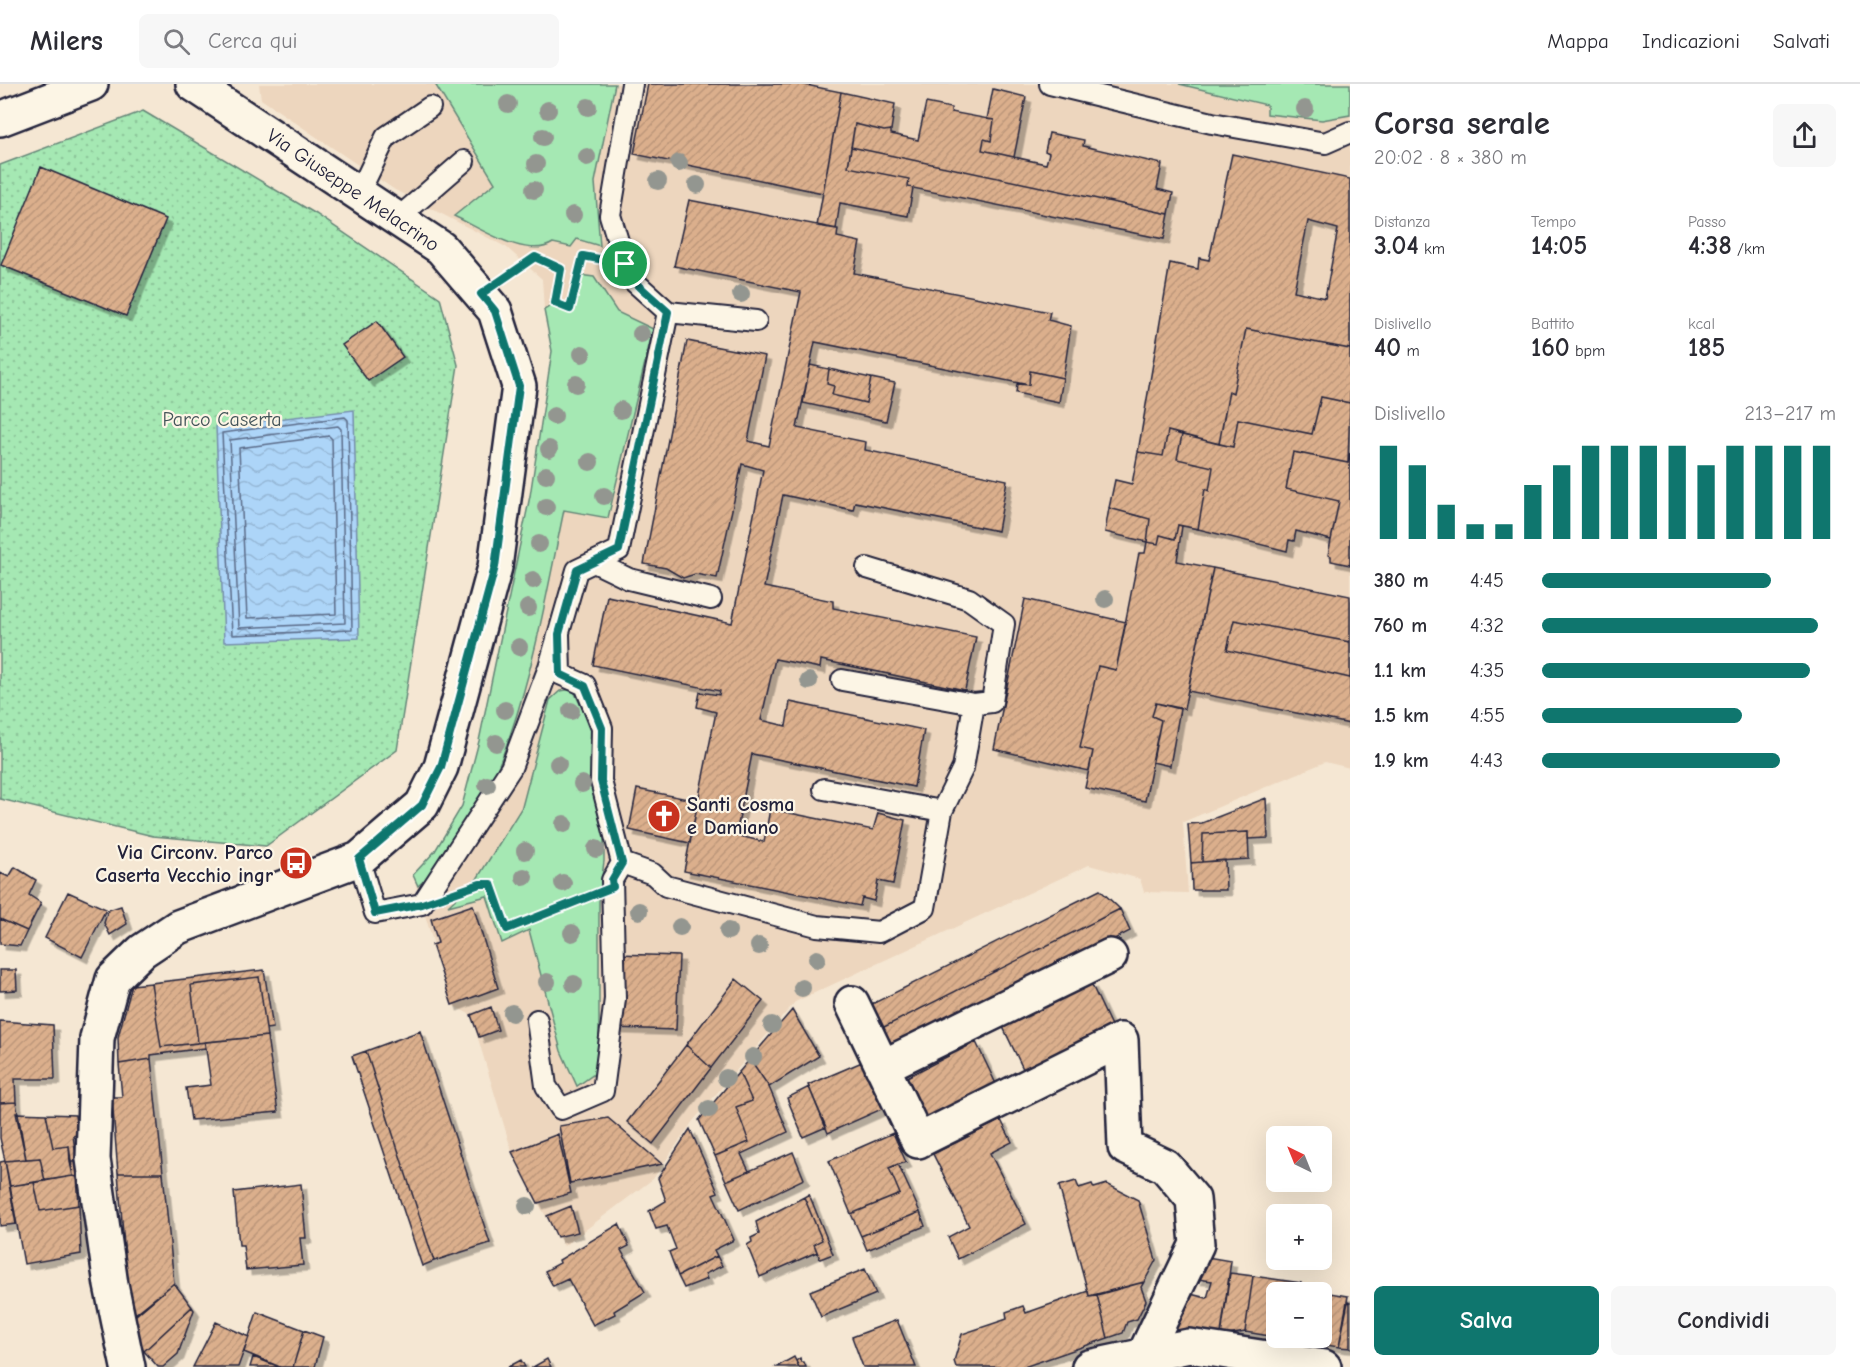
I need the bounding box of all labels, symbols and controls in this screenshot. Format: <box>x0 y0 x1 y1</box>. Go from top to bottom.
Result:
search box <box>139 14 559 68</box>
text: Milers <box>30 25 103 57</box>
icon: search <box>160 25 193 58</box>
text: Cerca qui <box>208 28 297 54</box>
text: Mappa <box>1547 29 1609 53</box>
text: Indicazioni <box>1642 29 1740 53</box>
text: Salvati <box>1773 29 1830 53</box>
text: Corsa serale <box>1374 104 1550 142</box>
button: share <box>1773 104 1836 167</box>
street label: Via Giuseppe Melacrino <box>262 124 444 256</box>
text: 20:02 · 8 × 380 m <box>1374 146 1527 169</box>
text: Distanza <box>1374 213 1430 231</box>
text: Tempo <box>1531 213 1576 231</box>
text: Passo <box>1688 213 1726 231</box>
text: 3.04 <box>1374 231 1419 261</box>
text: 14:05 <box>1531 231 1587 261</box>
text: 4:38 <box>1688 231 1732 261</box>
pin <box>599 238 650 289</box>
text: km <box>1419 240 1445 258</box>
text: /km <box>1732 240 1765 258</box>
icon: arrive <box>608 247 641 280</box>
text: Dislivello <box>1374 315 1431 333</box>
text: Battito <box>1531 315 1575 333</box>
text: kcal <box>1688 315 1715 333</box>
text: 40 <box>1374 333 1401 363</box>
text: 160 <box>1531 333 1570 363</box>
text: 185 <box>1688 333 1725 363</box>
text: m <box>1401 342 1420 360</box>
text: bpm <box>1570 342 1605 360</box>
text: Dislivello <box>1374 402 1446 425</box>
text: 213–217 m <box>1744 402 1836 425</box>
park label: Parco Caserta <box>162 408 282 431</box>
text: 380 m <box>1374 569 1429 592</box>
text: 4:45 <box>1470 569 1504 592</box>
text: 760 m <box>1374 614 1427 637</box>
text: 4:32 <box>1470 614 1504 637</box>
text: 1.1 km <box>1374 659 1426 682</box>
text: 4:35 <box>1470 659 1504 682</box>
text: 1.5 km <box>1374 704 1429 727</box>
text: 4:55 <box>1470 704 1505 727</box>
text: 1.9 km <box>1374 749 1429 772</box>
text: 4:43 <box>1470 749 1503 772</box>
place label: Santi Cosma e Damiano <box>687 793 794 839</box>
church icon: Santi Cosma e Damiano <box>646 798 682 834</box>
place label: Via Circonv. Parco Caserta Vecchio ingr <box>95 841 273 887</box>
bus stop icon: Via Circonv. Parco Caserta Vecchio ingr <box>278 845 314 881</box>
north arrow <box>1266 1126 1332 1192</box>
map controls <box>1266 1126 1332 1348</box>
button: + <box>1266 1204 1332 1270</box>
button: − <box>1266 1282 1332 1348</box>
button: Salva <box>1374 1286 1599 1355</box>
button: Condividi <box>1611 1286 1836 1355</box>

